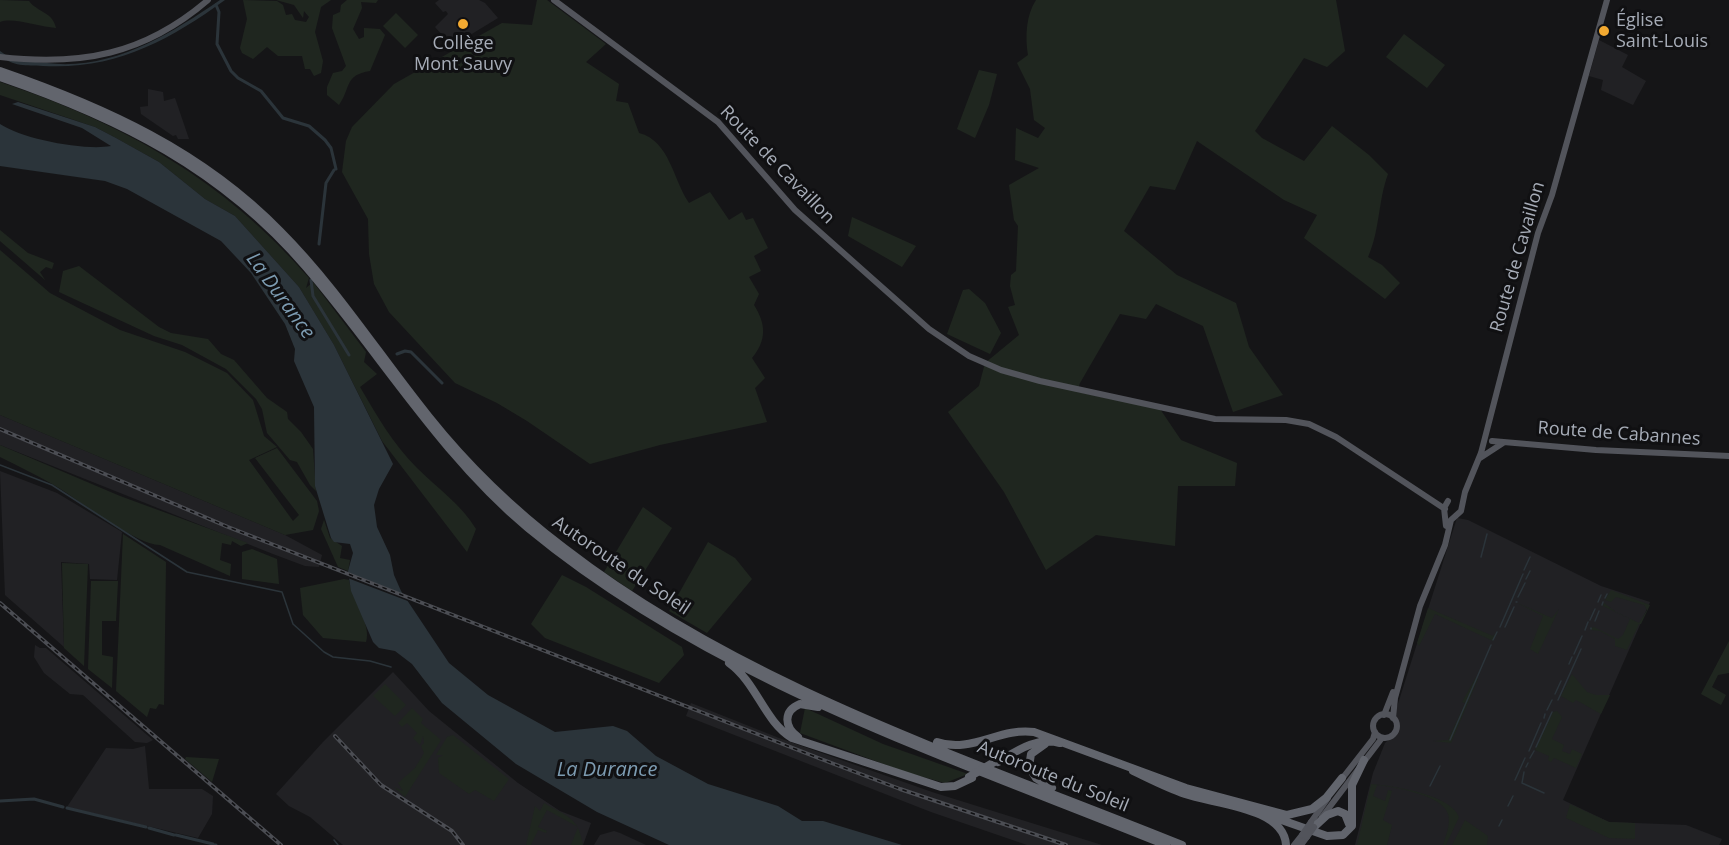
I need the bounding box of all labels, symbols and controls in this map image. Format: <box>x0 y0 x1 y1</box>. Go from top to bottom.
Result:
place label: Église Saint-Louis <box>1616 10 1708 52</box>
marker: Collège Mont Sauvy <box>456 17 470 31</box>
marker: Église Saint-Louis <box>1597 24 1611 38</box>
place label: Collège Mont Sauvy <box>414 33 512 76</box>
street label: Route de Cavaillon <box>715 101 839 229</box>
street label: Route de Cavaillon <box>1486 179 1550 335</box>
water label: La Durance <box>241 248 319 344</box>
street label: Route de Cabannes <box>1537 418 1701 450</box>
street label: Autoroute du Soleil <box>548 512 694 620</box>
street label: Autoroute du Soleil <box>974 737 1132 817</box>
water label: La Durance <box>557 758 657 782</box>

